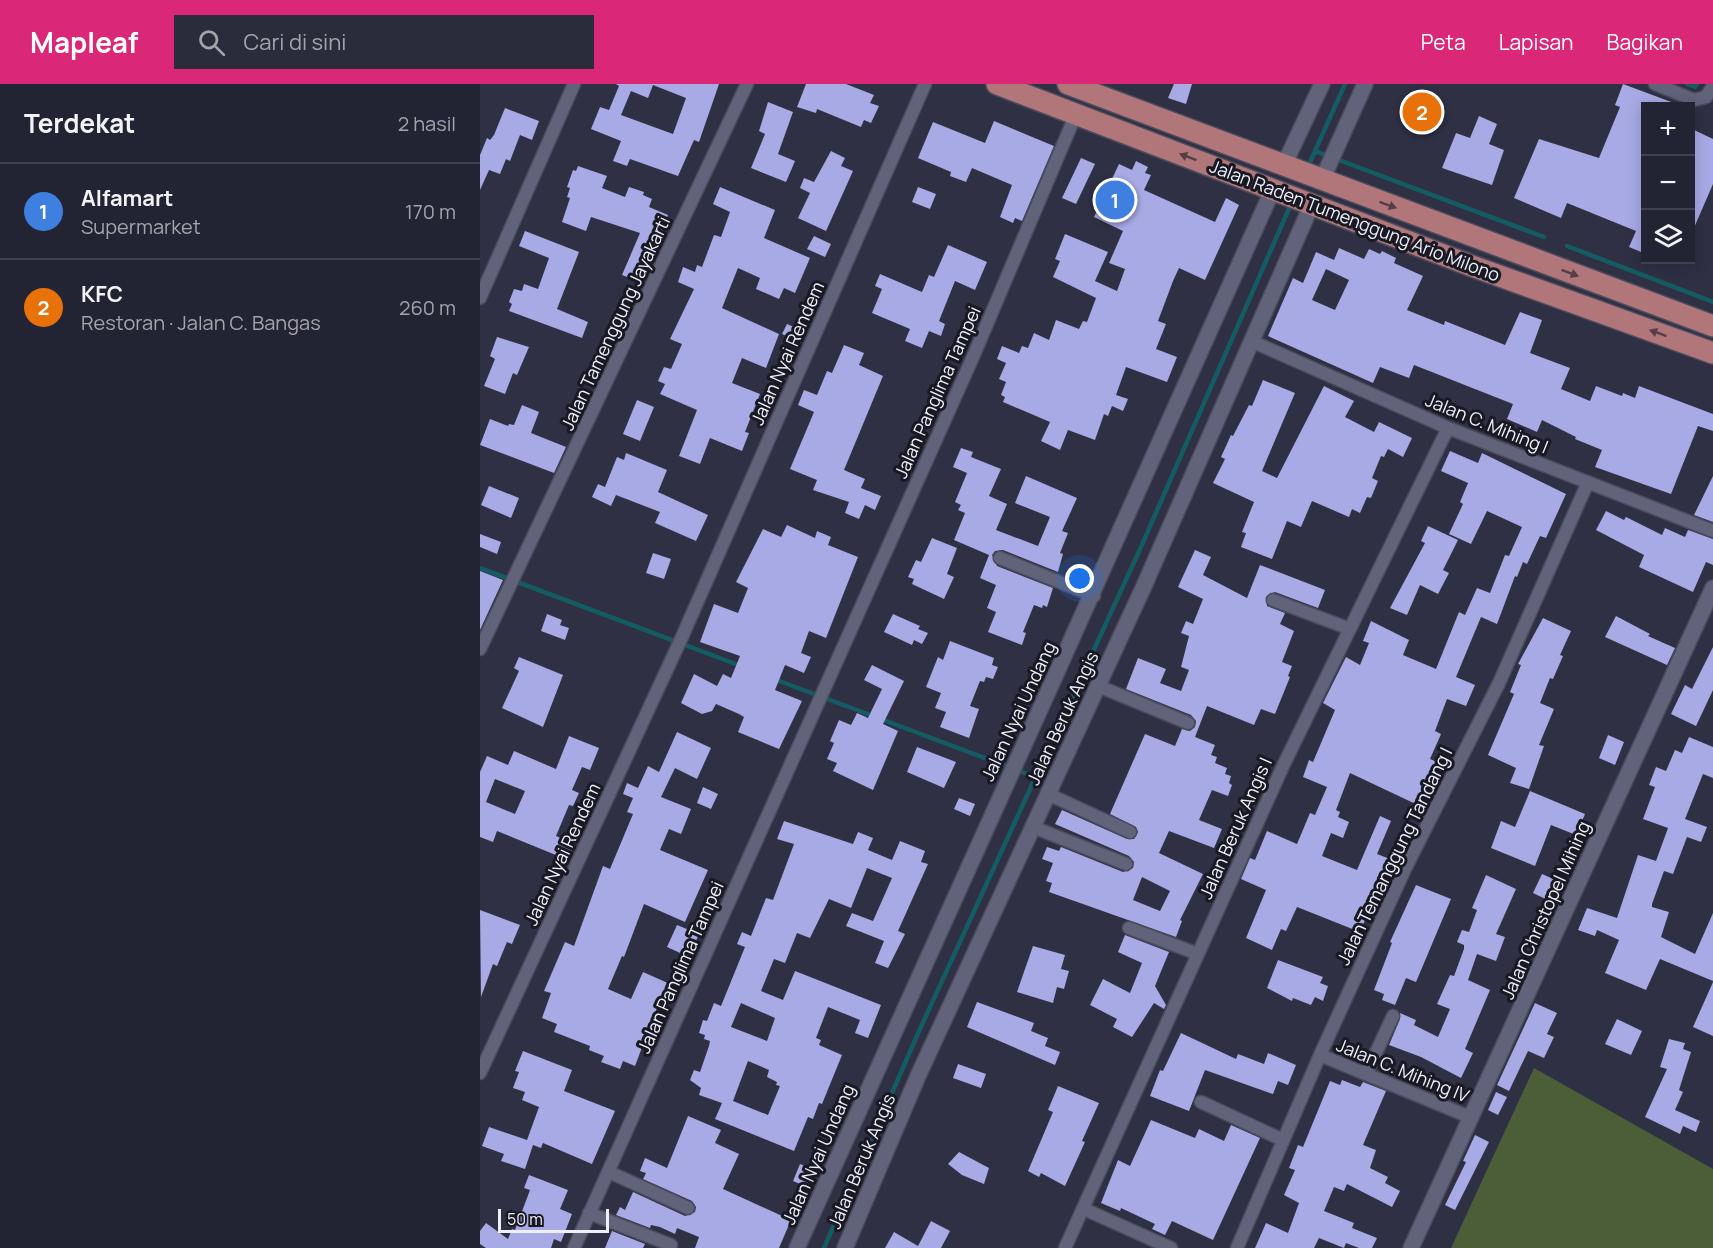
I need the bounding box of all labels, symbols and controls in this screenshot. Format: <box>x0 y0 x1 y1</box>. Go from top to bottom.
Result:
search box <box>174 15 594 69</box>
text: Mapleaf <box>30 23 138 61</box>
icon: search <box>195 26 228 59</box>
text: Cari di sini <box>243 27 346 57</box>
text: Peta <box>1421 28 1466 56</box>
text: Lapisan <box>1499 28 1574 56</box>
text: Bagikan <box>1607 28 1683 56</box>
pin: 2 <box>1402 90 1442 135</box>
map controls <box>1641 102 1695 264</box>
button: + <box>1641 102 1695 156</box>
text: Terdekat <box>24 105 135 141</box>
text: 2 hasil <box>398 110 456 137</box>
one-way arrow <box>1179 152 1197 161</box>
street label: Jalan Raden Tumenggung Ario Milono <box>1207 153 1503 287</box>
button: − <box>1641 156 1695 210</box>
pin: 1 <box>1096 178 1134 222</box>
text: Alfamart <box>81 183 173 213</box>
text: 1 <box>39 198 48 225</box>
text: 170 m <box>405 198 456 225</box>
one-way arrow <box>1379 201 1397 210</box>
button: layers <box>1641 210 1695 264</box>
street label: Jalan Tamenggung Jayakarti <box>555 212 675 434</box>
text: Supermarket <box>81 213 201 240</box>
one-way arrow <box>1562 268 1580 278</box>
street label: Jalan Nyai Rendem <box>745 278 829 428</box>
text: KFC <box>81 279 123 309</box>
text: 2 <box>38 294 49 321</box>
text: 260 m <box>399 294 456 321</box>
street label: Jalan Panglima Tampei <box>888 302 986 482</box>
text: Restoran · Jalan C. Bangas <box>81 309 321 336</box>
one-way arrow <box>1649 328 1667 337</box>
street label: Jalan C. Mihing I <box>1422 387 1552 459</box>
your location <box>1065 564 1094 593</box>
street label: Jalan Nyai Undang <box>975 637 1061 785</box>
street label: Jalan Beruk Angis <box>1021 647 1103 789</box>
street label: Jalan Temanggung Tandang I <box>1331 743 1457 969</box>
street label: Jalan Beruk Angis I <box>1193 754 1277 902</box>
street label: Jalan Nyai Rendem <box>518 779 606 929</box>
street label: Jalan Christopel Mihing <box>1495 817 1595 1003</box>
street label: Jalan Panglima Tampei <box>631 877 729 1057</box>
street label: Jalan C. Mihing IV <box>1333 1032 1473 1108</box>
street label: Jalan Nyai Undang <box>776 1080 860 1228</box>
street label: Jalan Beruk Angis <box>822 1090 900 1232</box>
scale bar <box>498 1206 609 1234</box>
text: 50 m <box>507 1208 543 1230</box>

